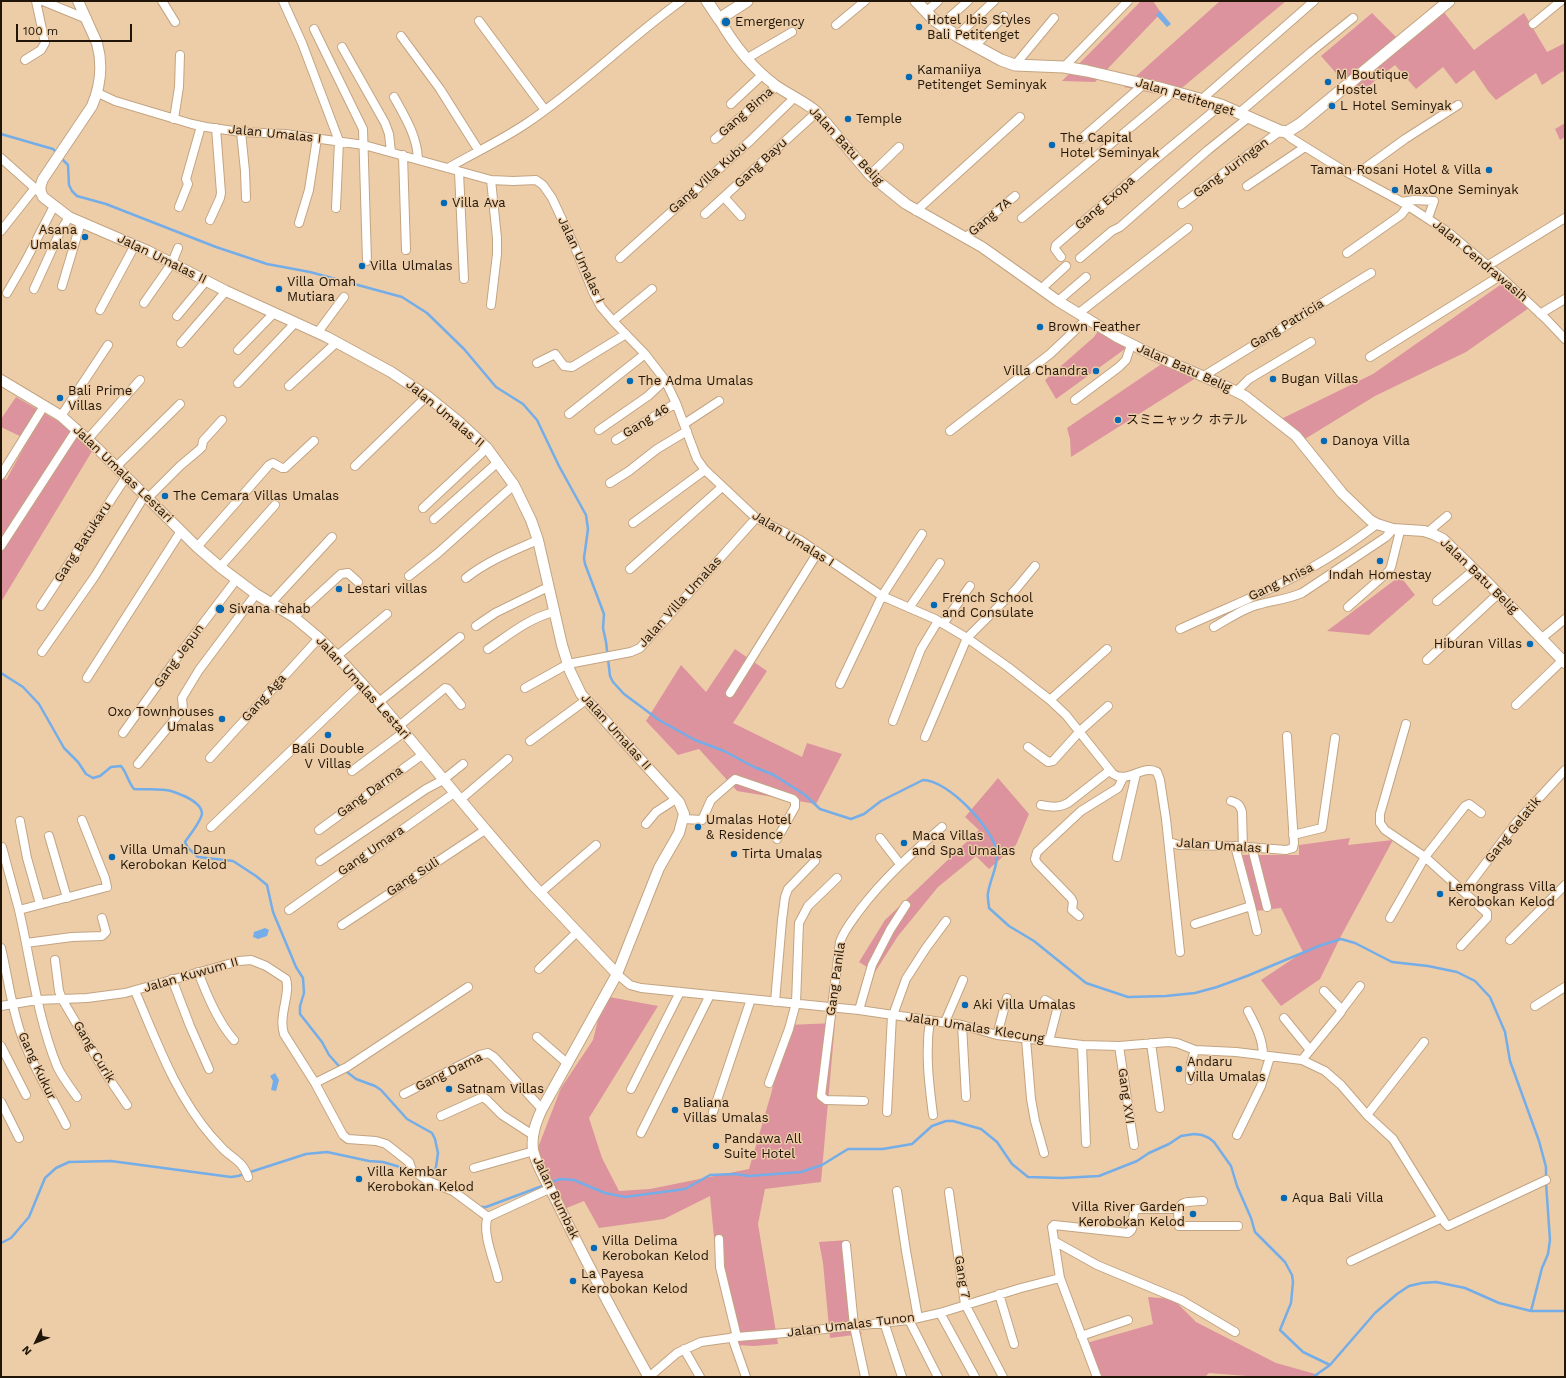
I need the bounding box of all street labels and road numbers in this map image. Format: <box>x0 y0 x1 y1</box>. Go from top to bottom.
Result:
street label: Jalan Petitenget <box>1133 74 1237 120</box>
street label: Gang Bima <box>715 84 777 140</box>
street label: Jalan Batu Belig <box>805 103 887 189</box>
street label: Jalan Umalas I <box>228 121 322 147</box>
street label: Gang Bayu <box>731 135 791 191</box>
street label: Gang Juringan <box>1190 135 1272 201</box>
street label: Gang Villa Kubu <box>666 139 750 217</box>
street label: Gang Exopa <box>1072 173 1138 233</box>
street label: Gang 7A <box>965 195 1015 239</box>
street label: Jalan Umalas I <box>554 214 608 306</box>
street label: Jalan Cendrawasih <box>1429 217 1531 305</box>
street label: Jalan Umalas II <box>115 231 209 287</box>
street label: Gang Patricia <box>1247 296 1327 352</box>
street label: Jalan Batu Belig <box>1134 340 1234 396</box>
street label: Jalan Umalas II <box>403 377 487 451</box>
street label: Gang 46 <box>620 401 672 441</box>
street label: Jalan Umalas Lestari <box>70 422 176 526</box>
street label: Gang Batukaru <box>51 499 115 585</box>
street label: Jalan Umalas I <box>749 508 837 570</box>
street label: Jalan Batu Belig <box>1437 535 1521 617</box>
street label: Jalan Villa Umalas <box>635 553 725 651</box>
street label: Gang Anisa <box>1246 560 1316 604</box>
street label: Gang Jepun <box>151 621 207 691</box>
street label: Jalan Umalas Lestari <box>313 633 413 743</box>
street label: Gang Aga <box>238 671 290 725</box>
street label: Jalan Umalas II <box>578 691 654 773</box>
street label: Gang Darma <box>334 763 406 821</box>
street label: Gang Gelatik <box>1482 794 1544 866</box>
street label: Gang Umara <box>335 822 407 880</box>
street label: Jalan Umalas I <box>1176 835 1270 857</box>
street label: Gang Suli <box>384 854 442 900</box>
street label: Gang Panila <box>823 941 849 1017</box>
street label: Jalan Kuwum II <box>142 954 240 996</box>
street label: Jalan Umalas Klecung <box>905 1009 1045 1047</box>
street label: Gang Curik <box>69 1018 119 1086</box>
street label: Gang Kukur <box>14 1030 60 1102</box>
street label: Gang Dama <box>413 1049 485 1095</box>
street label: Gang XVI <box>1114 1067 1138 1125</box>
street label: Jalan Bumbak <box>529 1154 583 1242</box>
street label: Gang 7 <box>951 1254 973 1300</box>
street label: Jalan Umalas Tunon <box>786 1309 916 1341</box>

